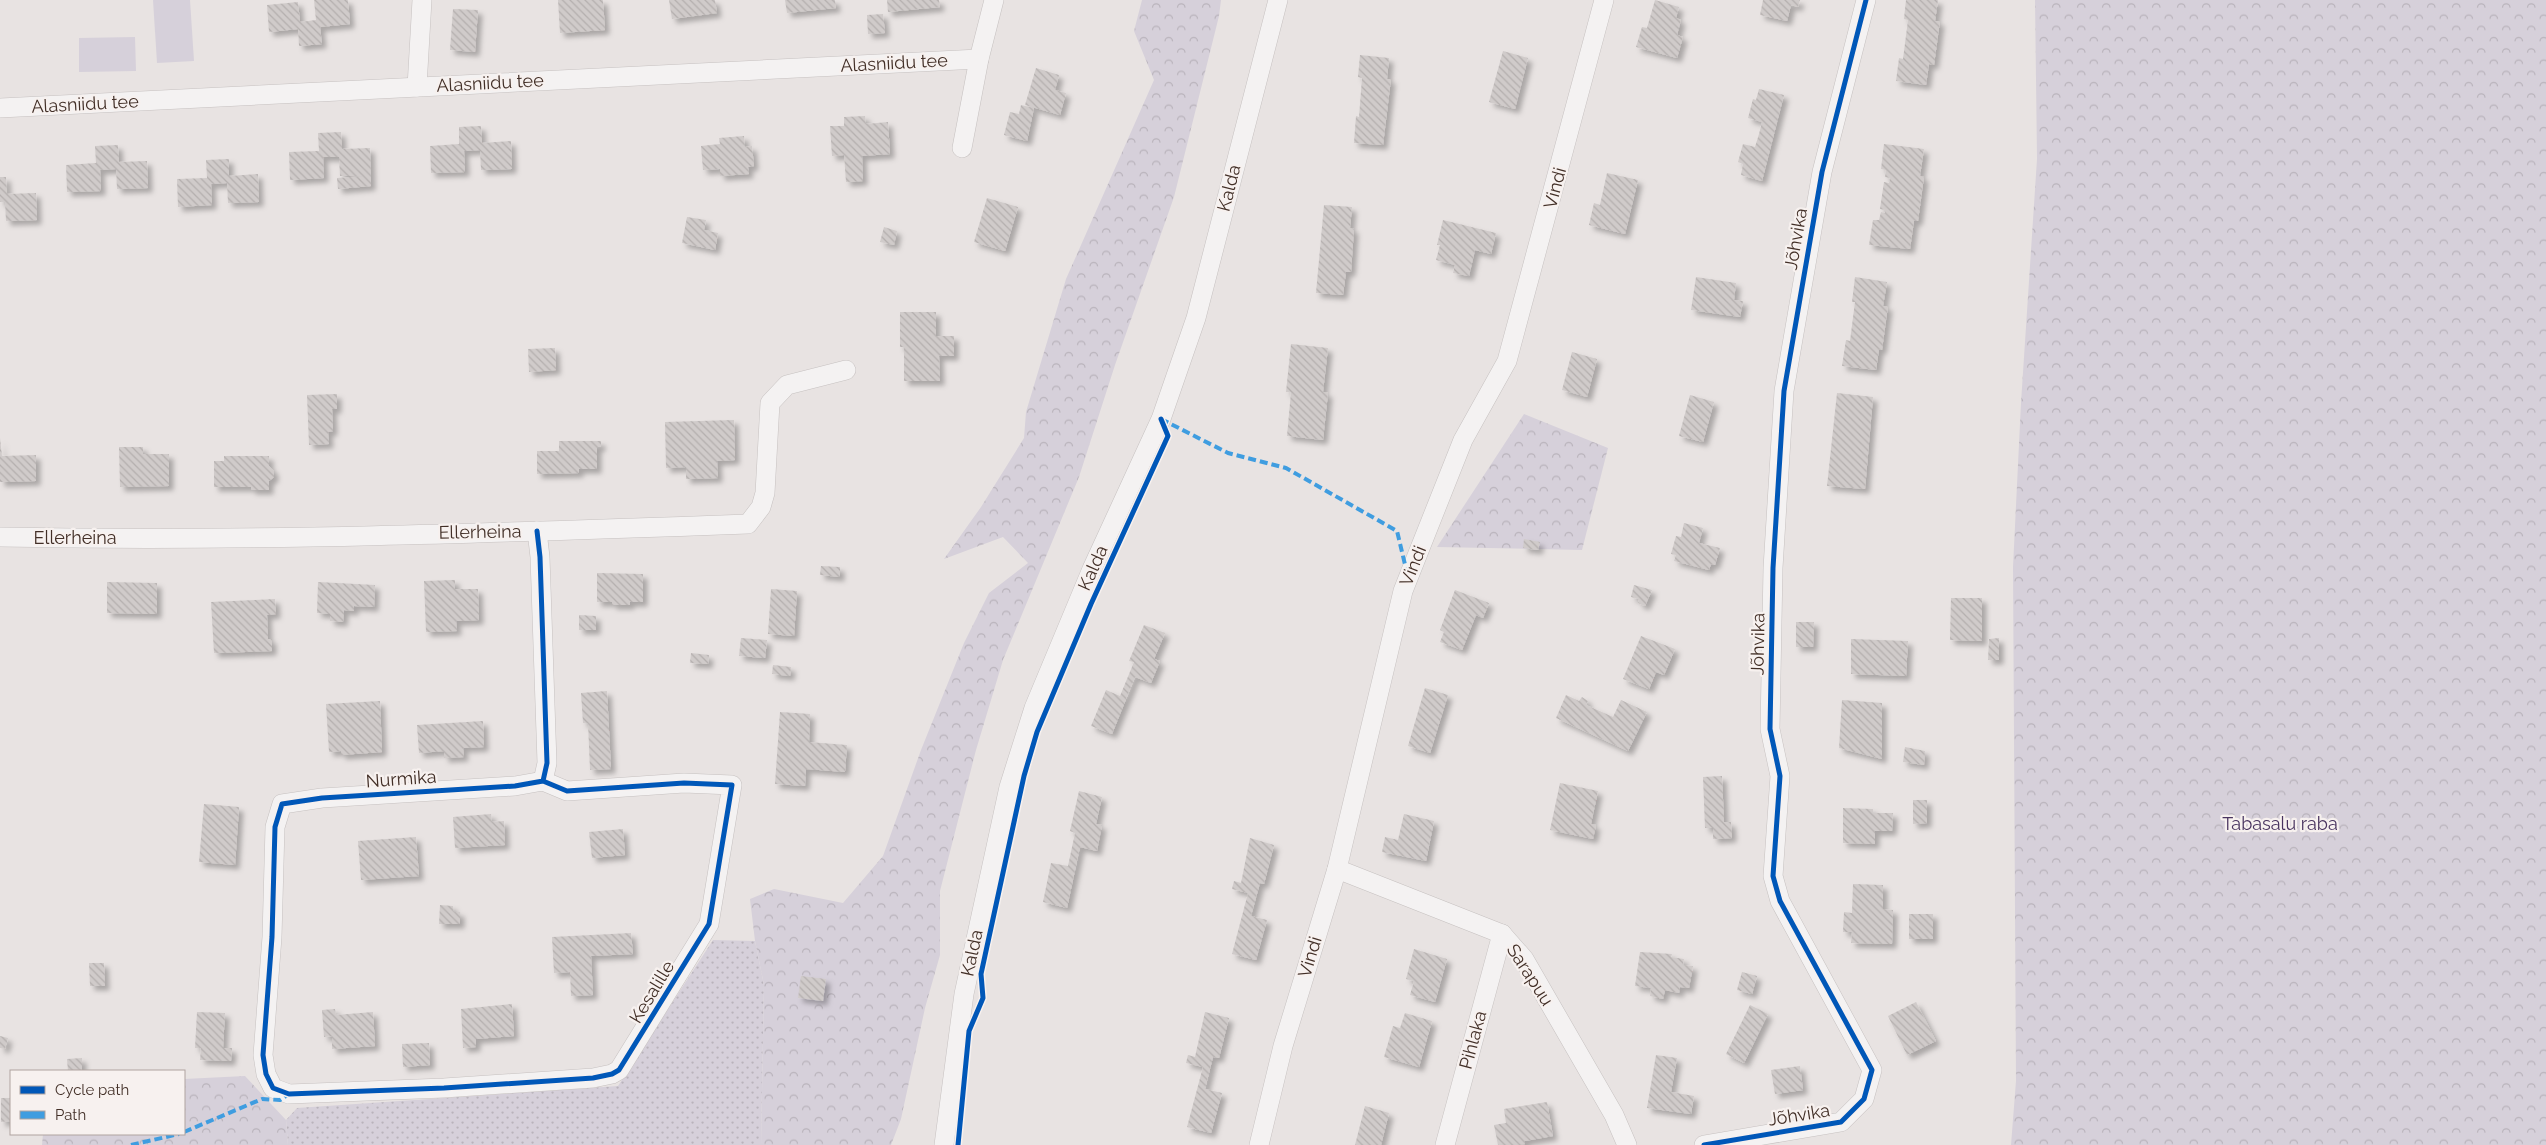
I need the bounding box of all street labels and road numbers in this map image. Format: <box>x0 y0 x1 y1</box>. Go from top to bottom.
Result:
street label: Alasniidu tee <box>840 49 949 76</box>
street label: Alasniidu tee <box>436 69 545 96</box>
street label: Alasniidu tee <box>31 90 140 117</box>
street label: Kalda <box>1213 162 1244 213</box>
street label: Vindi <box>1539 165 1570 211</box>
street label: Jõhvika <box>1780 206 1811 271</box>
street label: Ellerheina <box>438 520 522 543</box>
street label: Ellerheina <box>34 527 116 548</box>
street label: Kalda <box>1073 542 1112 594</box>
street label: Vindi <box>1395 543 1430 589</box>
street label: Jõhvika <box>1746 613 1769 675</box>
street label: Nurmika <box>365 766 437 791</box>
street label: Kalda <box>956 928 987 978</box>
street label: Vindi <box>1293 934 1326 980</box>
street label: Sarapuu <box>1503 940 1558 1010</box>
street label: Kesalille <box>625 956 679 1027</box>
street label: Pihlaka <box>1455 1008 1490 1071</box>
street label: Jõhvika <box>1766 1099 1831 1130</box>

